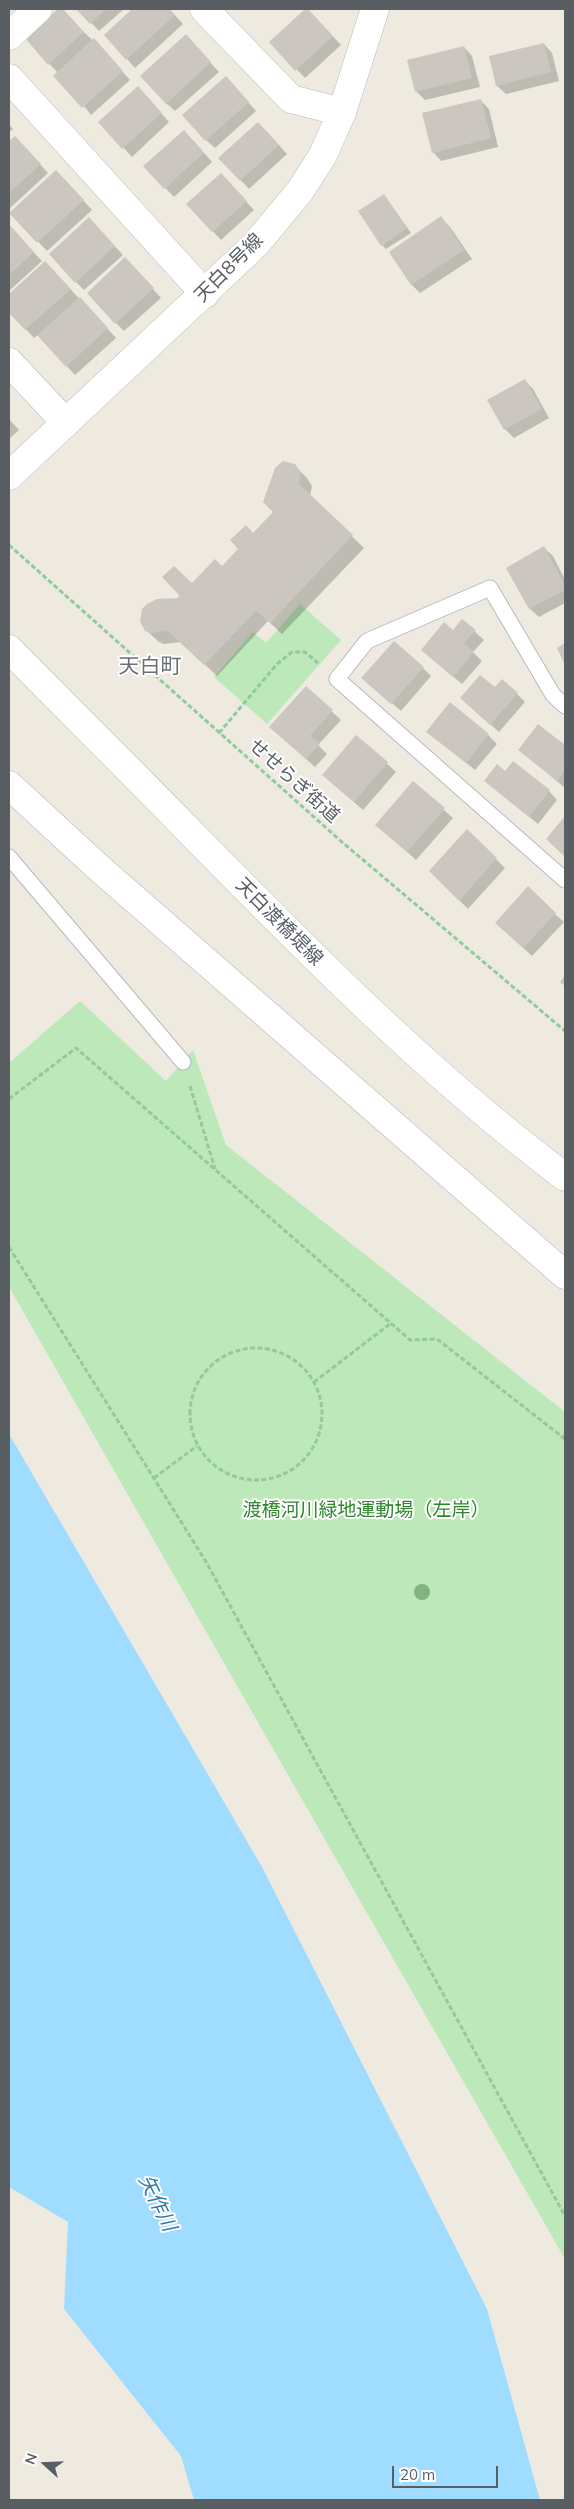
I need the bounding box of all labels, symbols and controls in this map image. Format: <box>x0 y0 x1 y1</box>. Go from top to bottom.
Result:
street label: 天白8号線 <box>190 229 268 307</box>
district label: 天白町 <box>119 654 181 680</box>
street label: せせらぎ街道 <box>244 734 344 828</box>
street label: 天白渡橋堤線 <box>231 874 327 970</box>
park label: 渡橋河川緑地運動場（左岸） <box>243 1499 489 1521</box>
water label: 矢作川 <box>133 2171 181 2235</box>
north arrow <box>20 2439 70 2489</box>
text: N <box>21 2451 41 2467</box>
scale bar <box>394 2456 500 2488</box>
text: 20 m <box>400 2465 435 2484</box>

